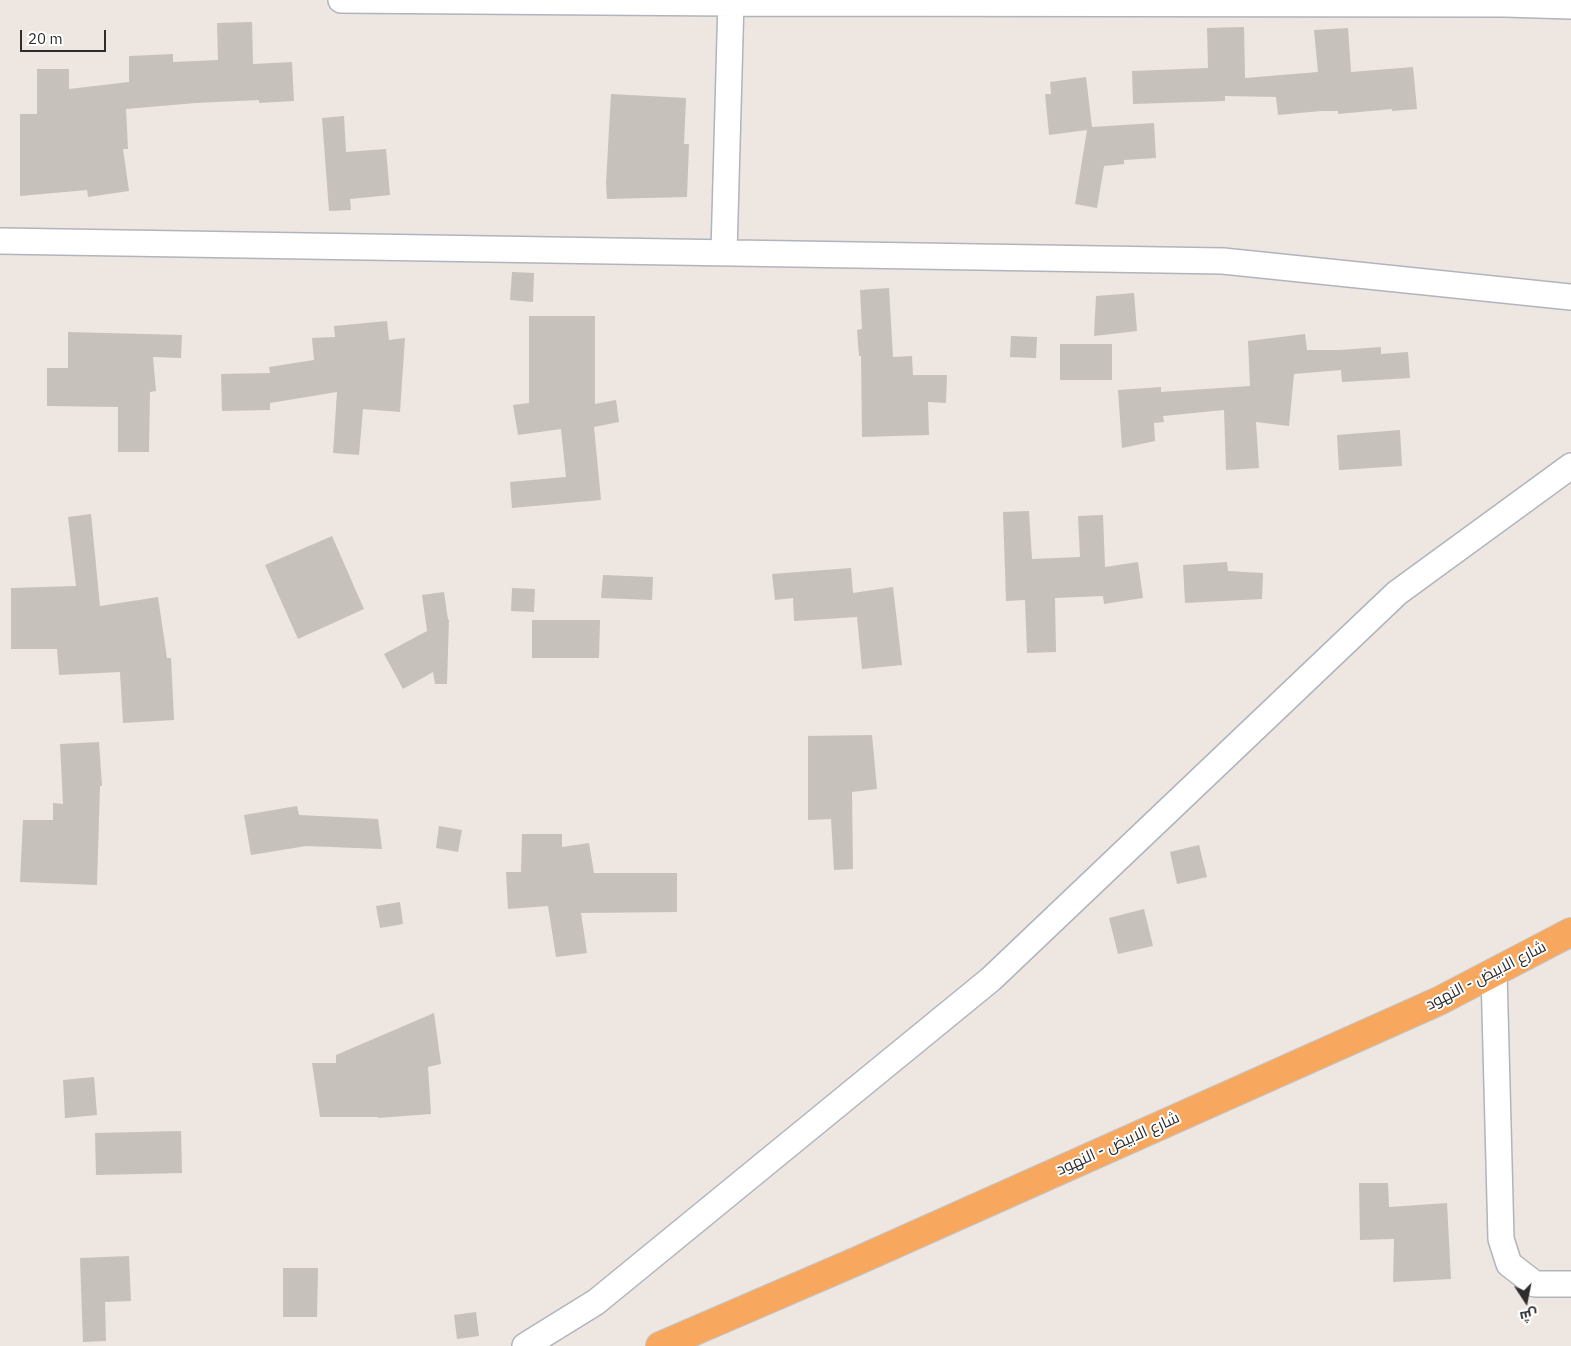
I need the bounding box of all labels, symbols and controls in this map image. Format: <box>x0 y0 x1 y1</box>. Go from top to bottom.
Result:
scale bar <box>22 20 109 52</box>
text: 20 m <box>28 29 63 48</box>
street label: شارع الابيض - النهود <box>1422 937 1550 1015</box>
street label: شارع الابيض - النهود <box>1053 1108 1183 1180</box>
north arrow <box>1501 1276 1551 1326</box>
text: ش <box>1518 1305 1539 1326</box>

